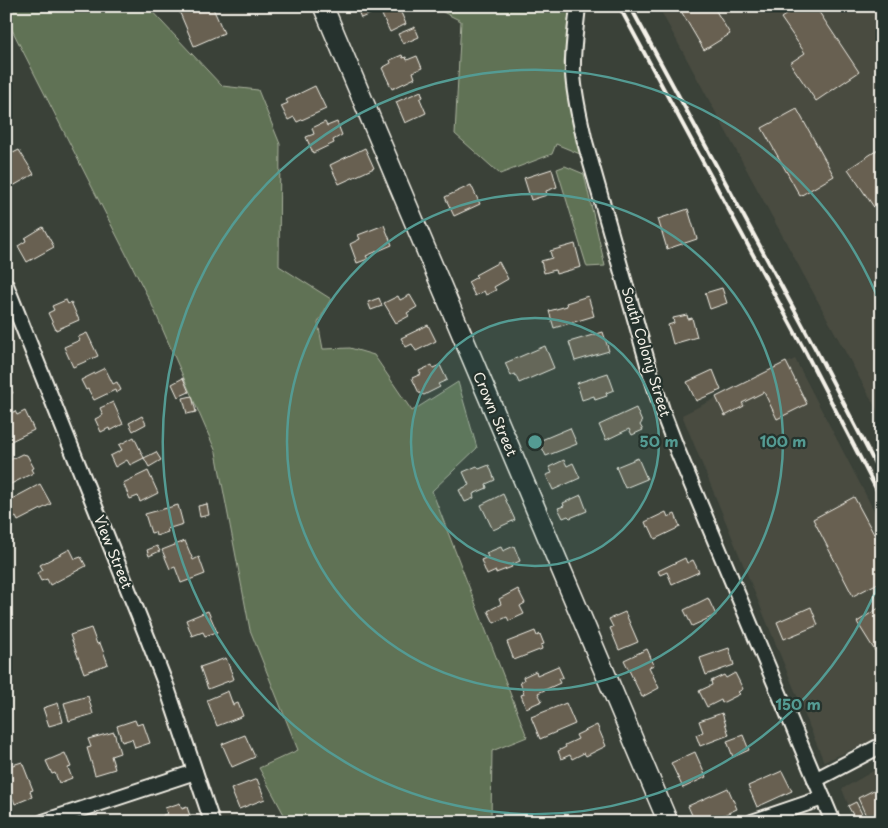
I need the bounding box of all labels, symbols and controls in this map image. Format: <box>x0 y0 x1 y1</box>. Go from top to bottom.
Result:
street label: South Colony Street <box>617 284 676 420</box>
street label: Crown Street <box>468 368 523 460</box>
text: 50 m <box>640 429 678 452</box>
text: 100 m <box>760 429 806 452</box>
centre of rings <box>526 433 544 451</box>
street label: View Street <box>89 512 138 592</box>
text: 150 m <box>775 692 821 715</box>

